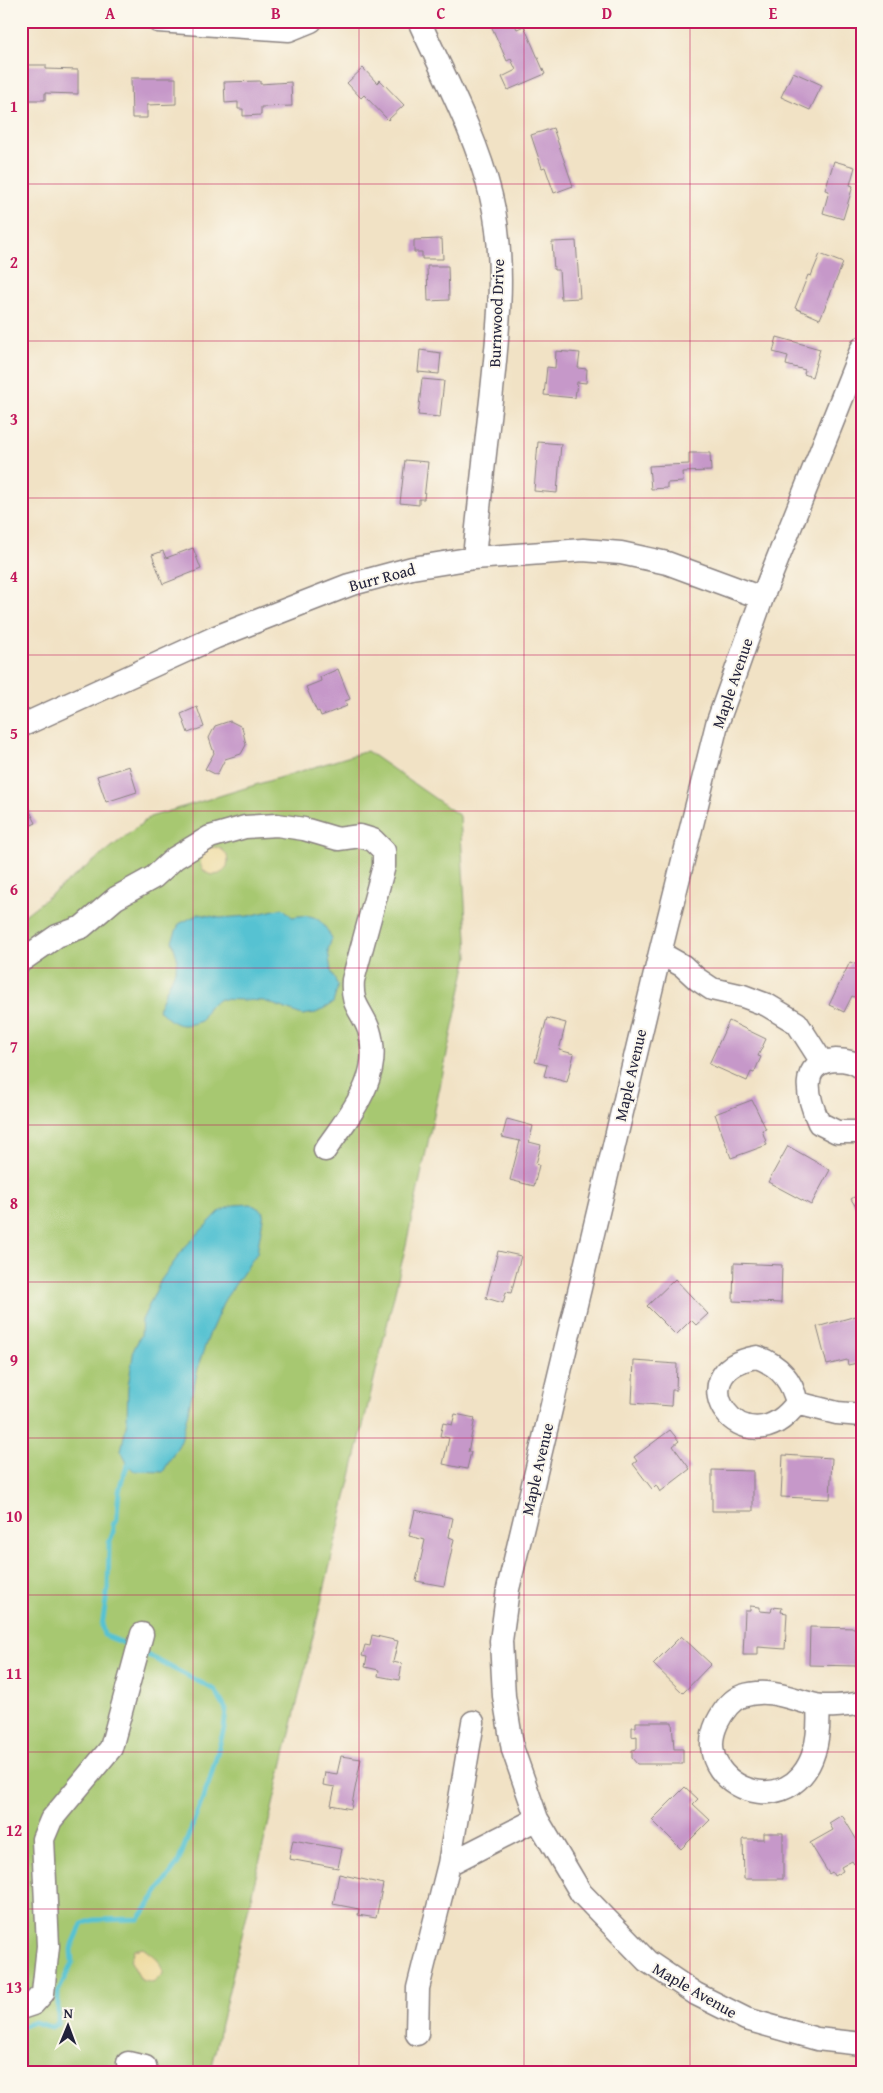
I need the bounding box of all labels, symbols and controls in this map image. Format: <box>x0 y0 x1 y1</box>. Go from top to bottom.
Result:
text: A <box>105 1 116 25</box>
text: B <box>271 1 281 25</box>
text: C <box>436 1 446 25</box>
text: D <box>602 1 612 25</box>
text: E <box>769 1 778 25</box>
text: 1 <box>10 94 18 118</box>
text: 2 <box>10 250 18 274</box>
street label: Burnwood Drive <box>482 258 510 368</box>
text: 3 <box>10 407 18 431</box>
street label: Burr Road <box>346 557 418 597</box>
text: 4 <box>10 564 18 588</box>
street label: Maple Avenue <box>705 635 759 731</box>
text: 5 <box>10 721 18 745</box>
text: 6 <box>10 877 18 901</box>
street label: Maple Avenue <box>608 1027 652 1123</box>
text: 7 <box>10 1034 18 1058</box>
text: 8 <box>10 1191 18 1215</box>
text: 9 <box>10 1348 18 1372</box>
street label: Maple Avenue <box>515 1421 559 1517</box>
text: 10 <box>6 1504 22 1528</box>
text: 11 <box>6 1661 22 1685</box>
text: 12 <box>6 1818 22 1842</box>
street label: Maple Avenue <box>648 1956 742 2024</box>
text: 13 <box>6 1975 22 1999</box>
north arrow <box>42 2000 92 2050</box>
text: N <box>63 2003 74 2023</box>

